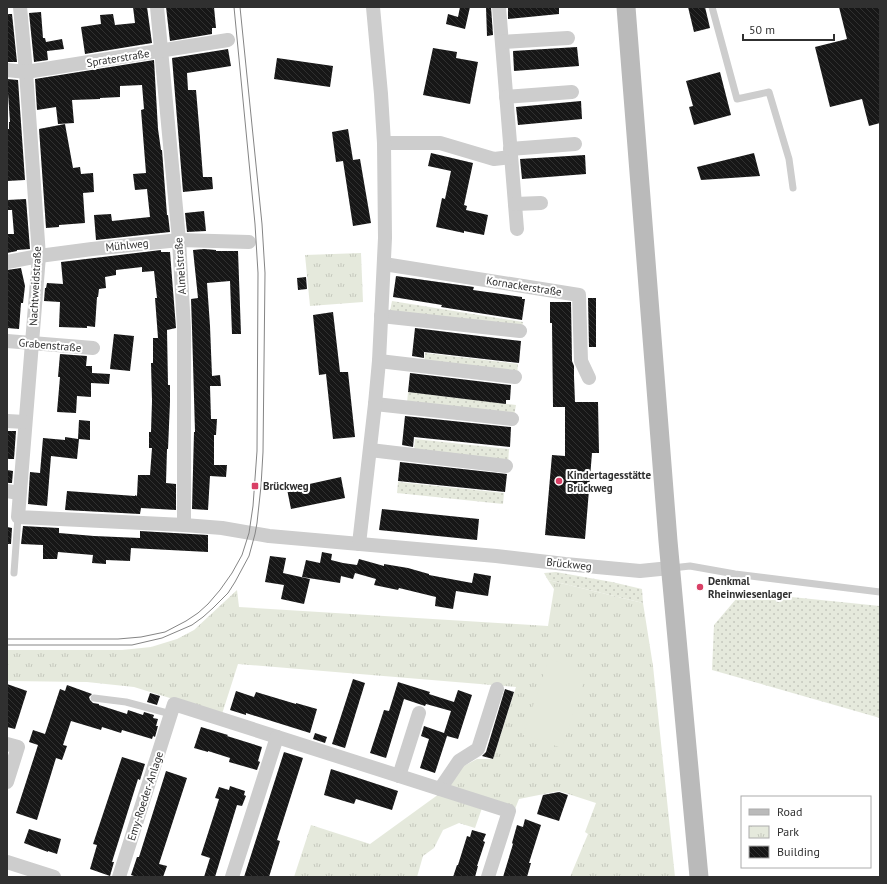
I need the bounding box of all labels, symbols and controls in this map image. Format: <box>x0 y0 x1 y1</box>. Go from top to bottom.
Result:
scale bar <box>743 16 834 42</box>
text: 50 m <box>749 22 775 37</box>
street label: Spraterstraße <box>85 46 151 70</box>
street label: Mühlweg <box>105 236 149 254</box>
street label: Almelstraße <box>171 237 189 295</box>
street label: Nachtweidstraße <box>26 245 44 326</box>
street label: Kornackerstraße <box>485 273 563 299</box>
street label: Grabenstraße <box>18 335 82 355</box>
place label: Kindertagesstätte Brückweg <box>567 468 651 495</box>
marker: Kindertagesstätte Brückweg <box>554 476 564 486</box>
place label: Brückweg <box>263 479 309 493</box>
marker: Brückweg <box>250 481 260 491</box>
street label: Brückweg <box>546 555 593 573</box>
place label: Denkmal Rheinwiesenlager <box>708 574 792 601</box>
marker: Denkmal Rheinwiesenlager <box>695 582 705 592</box>
street label: Emy-Roeder-Anlage <box>124 749 166 843</box>
legend <box>741 796 871 868</box>
text: Road <box>777 804 802 819</box>
text: Park <box>777 824 799 839</box>
text: Building <box>777 844 820 859</box>

